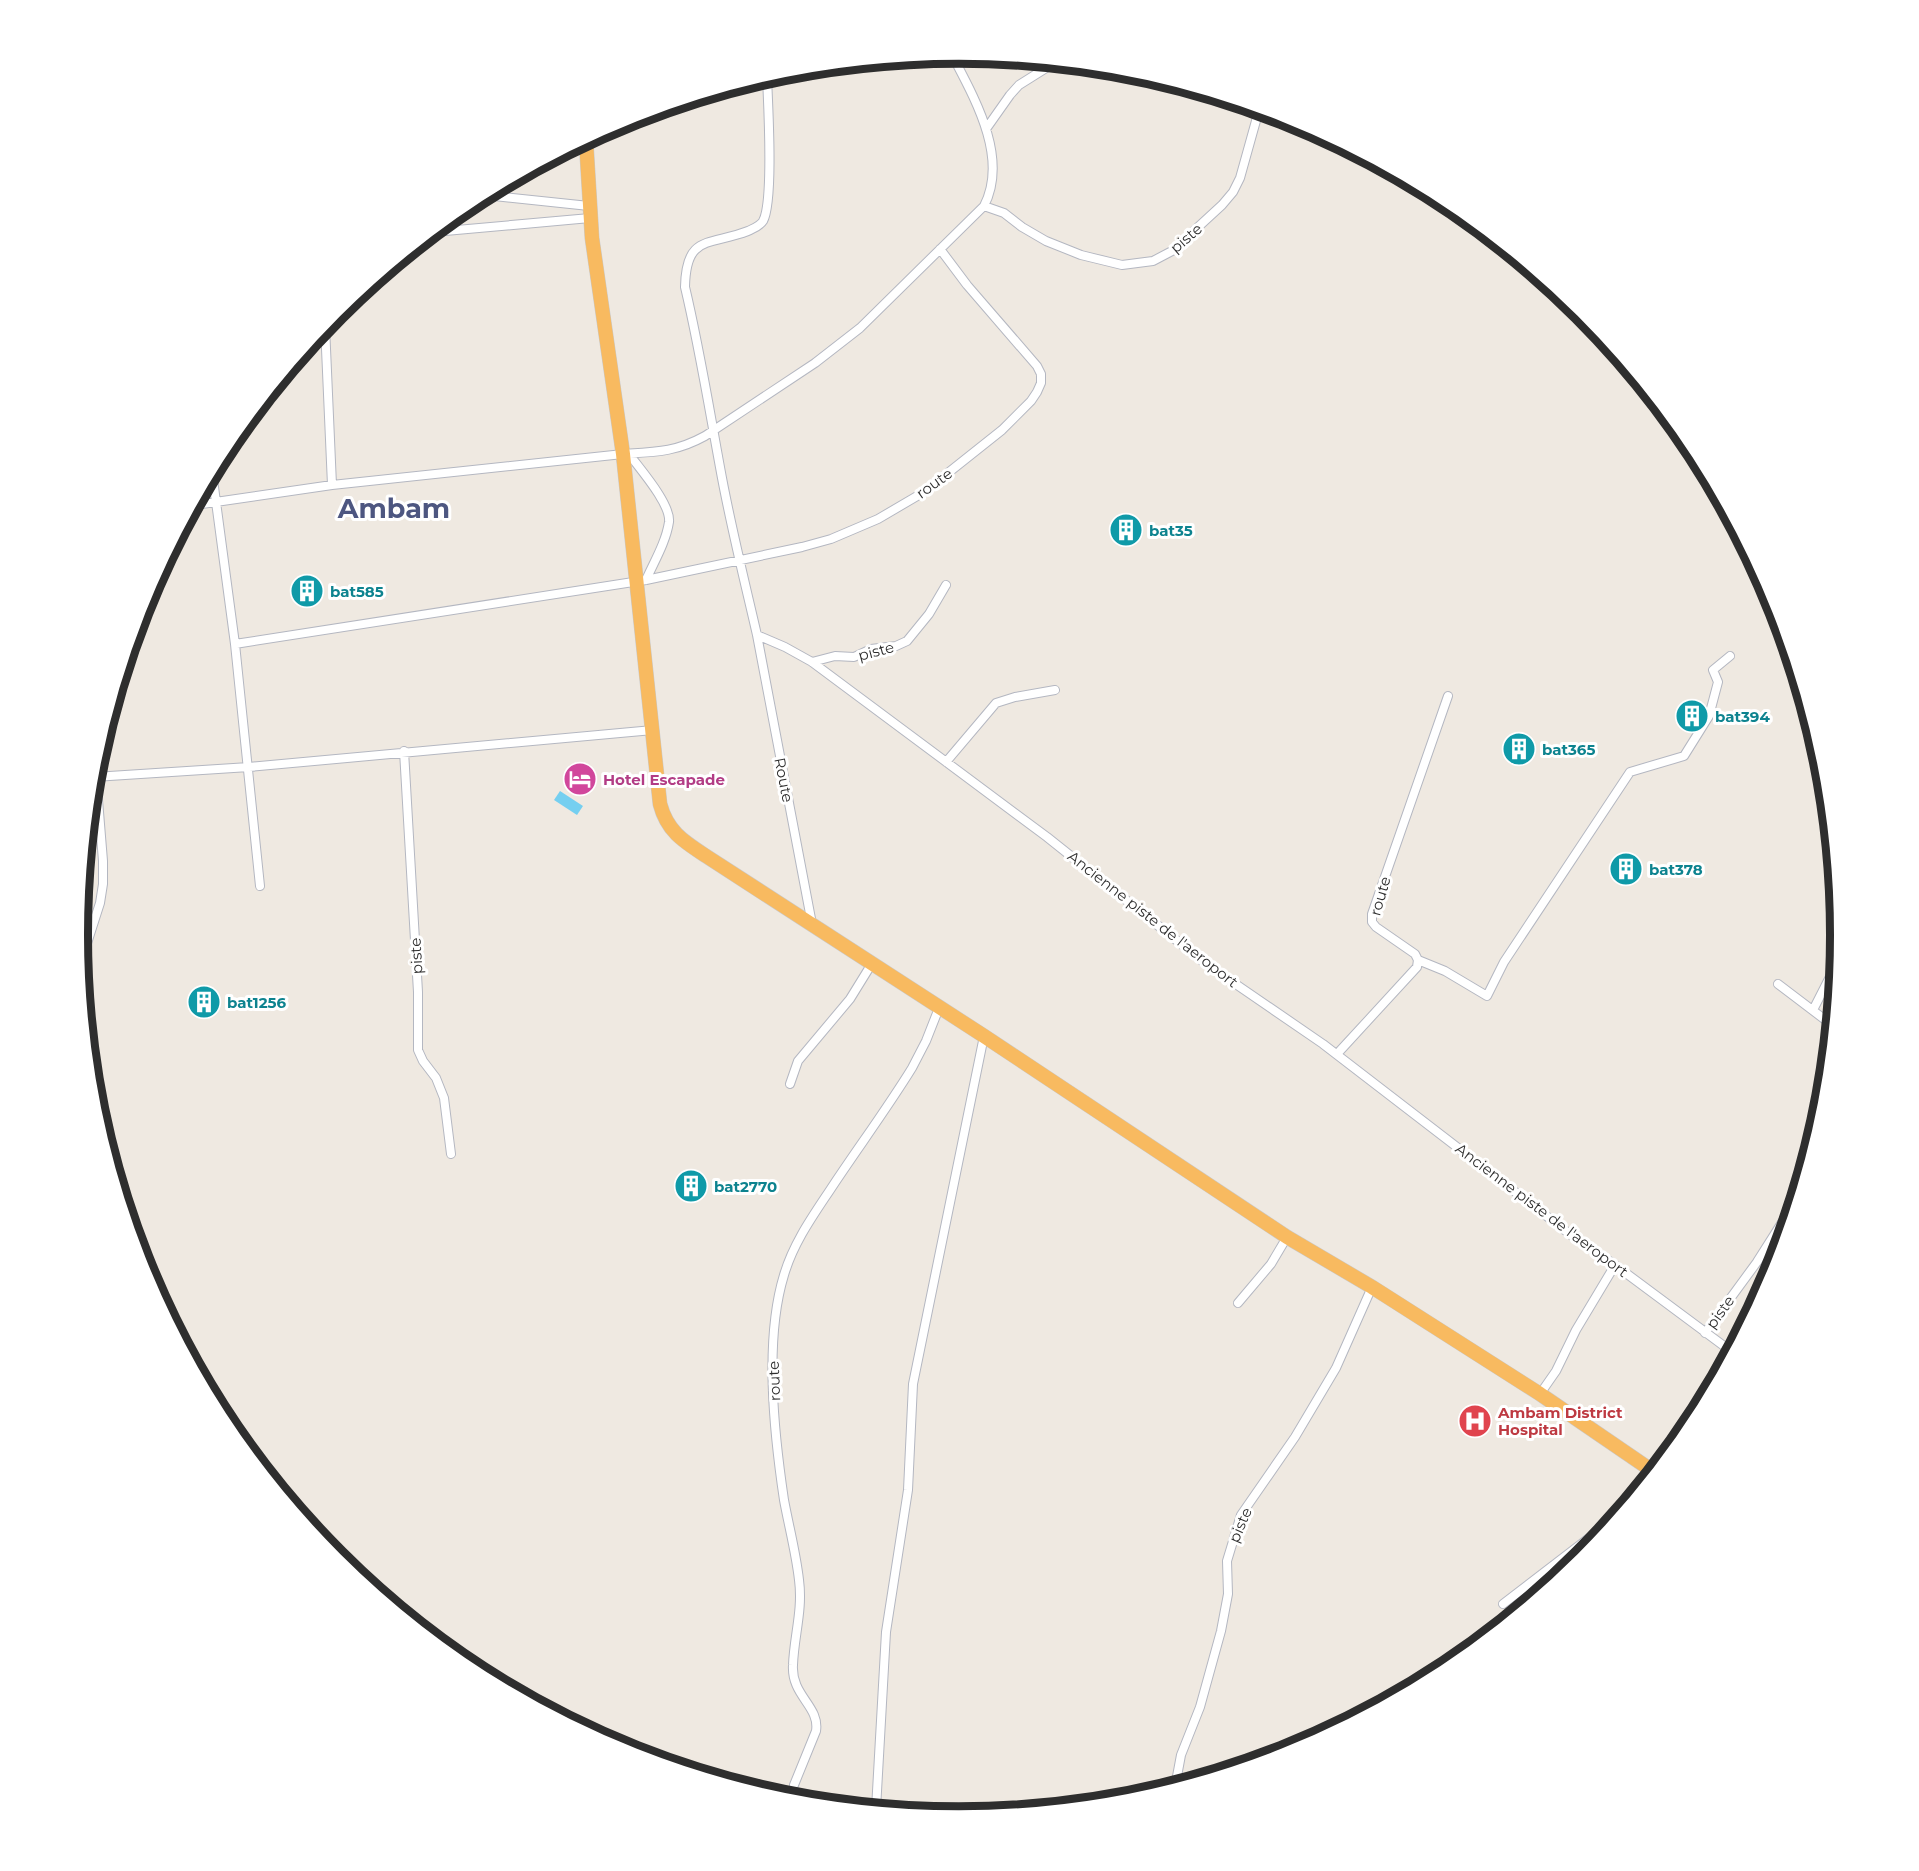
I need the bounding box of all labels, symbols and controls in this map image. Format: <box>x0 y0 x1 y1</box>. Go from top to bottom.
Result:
street label: piste <box>1166 219 1206 257</box>
street label: route <box>912 464 956 502</box>
district label: Ambam <box>337 492 450 525</box>
building icon: bat35 <box>1108 512 1144 548</box>
place label: bat35 <box>1149 521 1193 540</box>
building icon: bat585 <box>289 573 325 609</box>
place label: bat585 <box>330 582 384 601</box>
street label: piste <box>856 637 896 665</box>
building icon: bat394 <box>1674 698 1710 734</box>
place label: bat394 <box>1715 707 1770 726</box>
building icon: bat365 <box>1501 731 1537 767</box>
place label: bat365 <box>1542 740 1595 759</box>
street label: Route <box>770 756 798 804</box>
hotel icon: Hotel Escapade <box>562 761 598 797</box>
place label: Hotel Escapade <box>603 770 725 789</box>
street label: Ancienne piste de l'aeroport <box>1064 847 1242 991</box>
building icon: bat378 <box>1608 851 1644 887</box>
place label: bat378 <box>1649 860 1703 879</box>
street label: route <box>1365 874 1395 918</box>
street label: piste <box>406 937 426 975</box>
building icon: bat1256 <box>186 984 222 1020</box>
place label: bat1256 <box>227 993 286 1012</box>
street label: Ancienne piste de l'aeroport <box>1452 1139 1632 1281</box>
building icon: bat2770 <box>673 1168 709 1204</box>
place label: bat2770 <box>714 1177 777 1196</box>
street label: piste <box>1702 1292 1738 1332</box>
street label: route <box>764 1361 784 1401</box>
hospital icon: Ambam District Hospital <box>1457 1403 1493 1439</box>
place label: Ambam District Hospital <box>1497 1403 1623 1439</box>
street label: piste <box>1224 1505 1256 1545</box>

